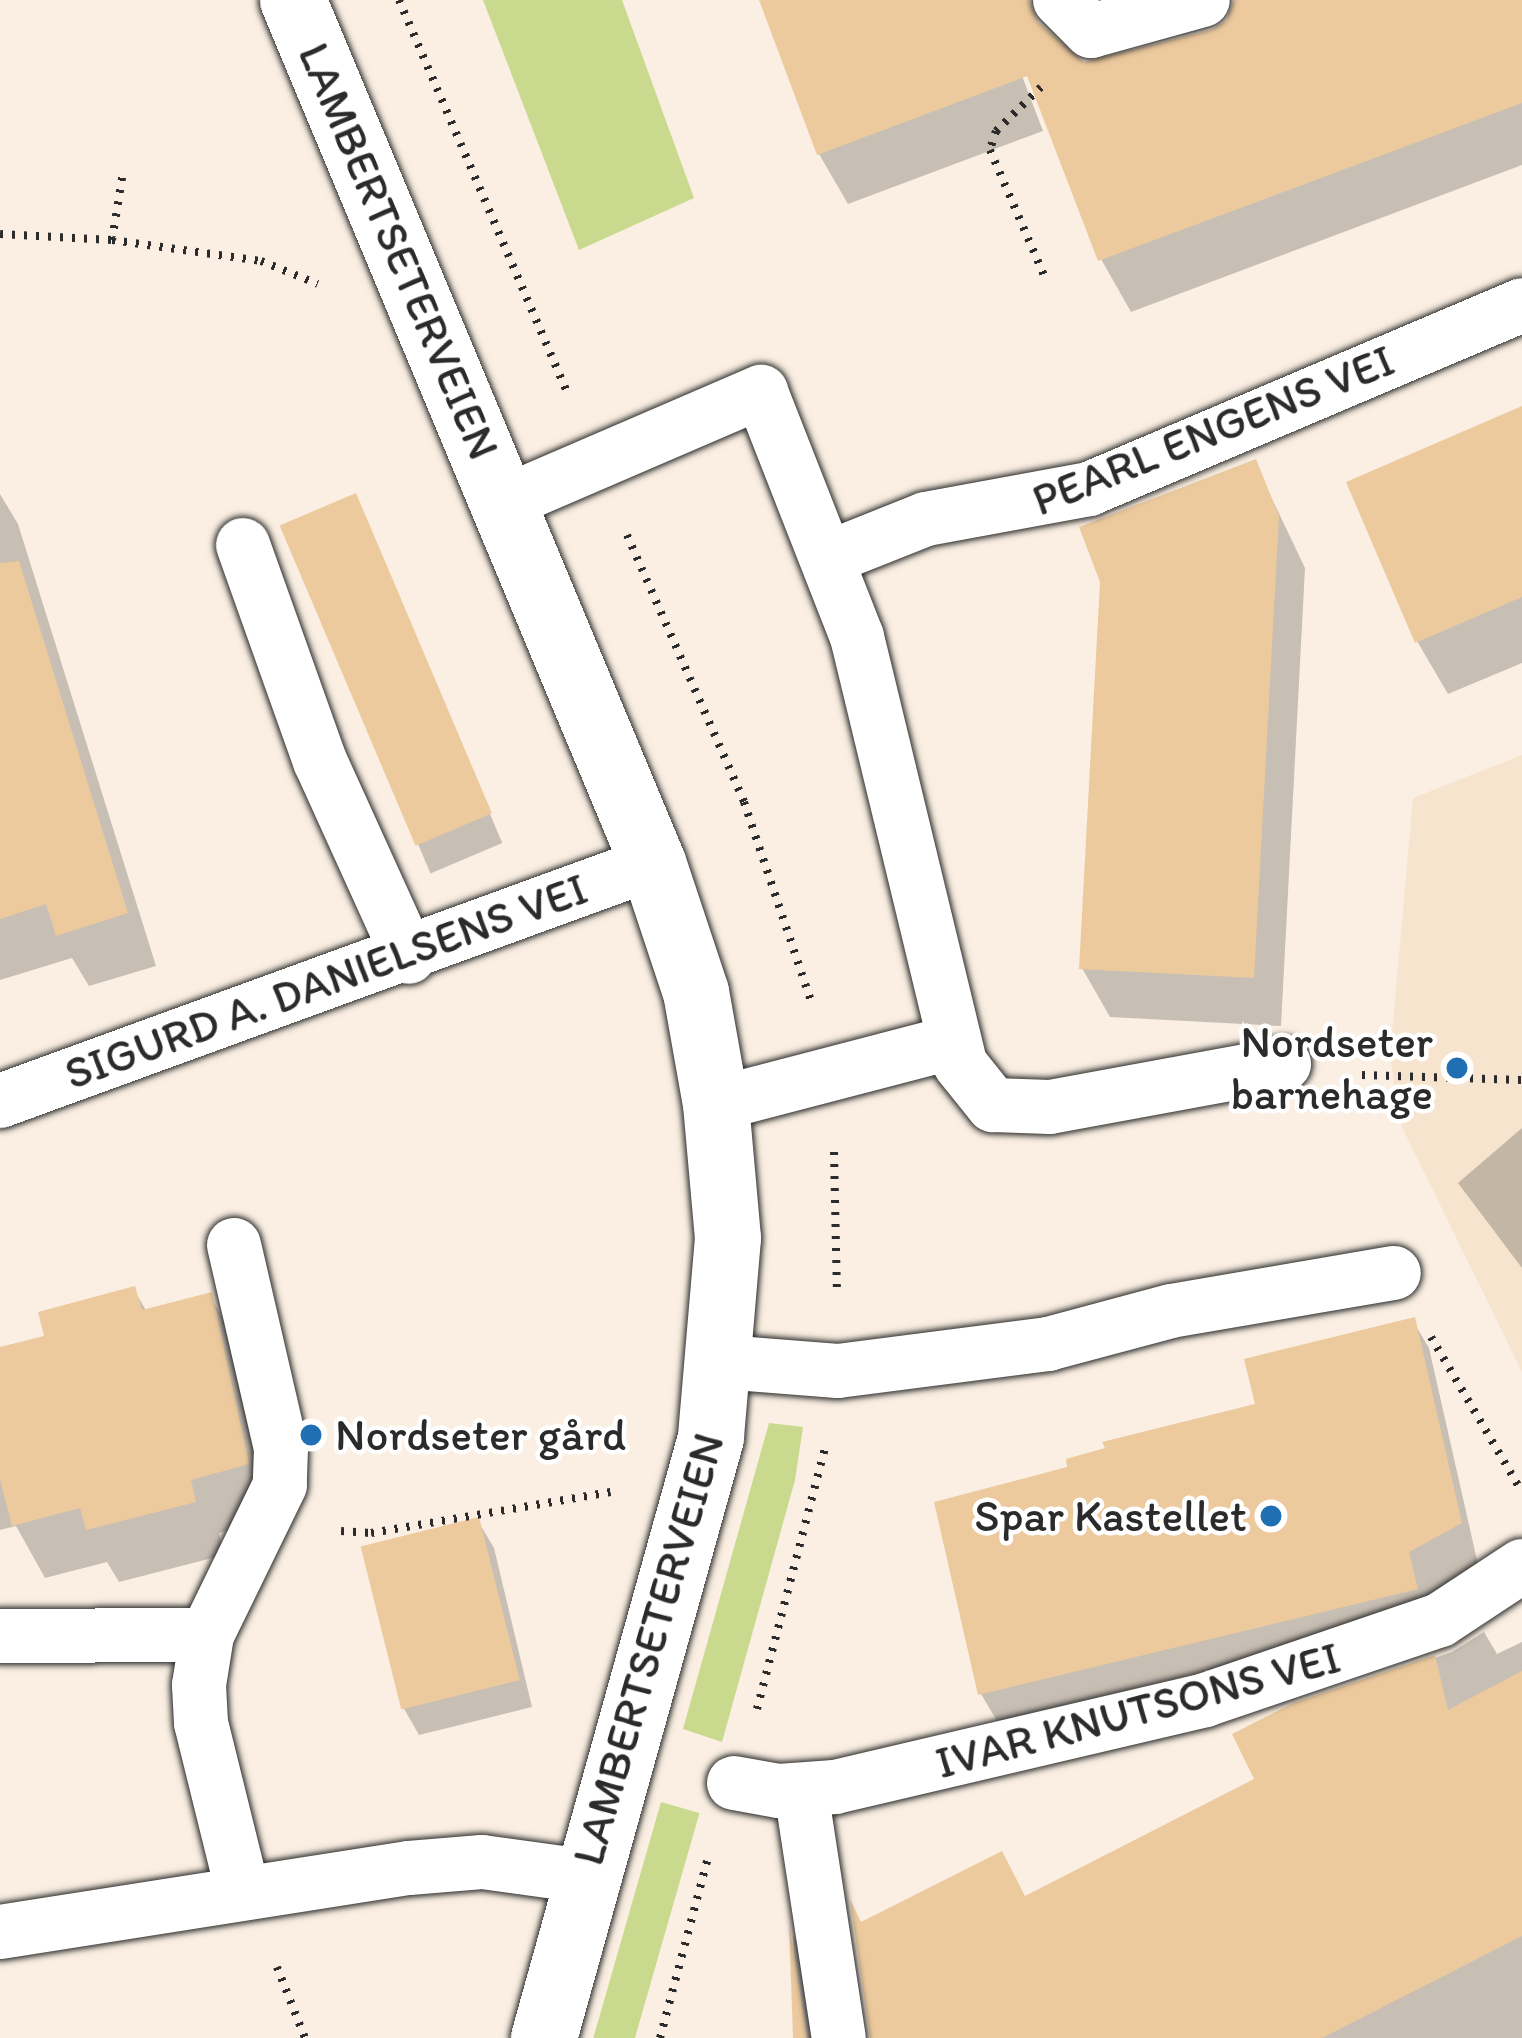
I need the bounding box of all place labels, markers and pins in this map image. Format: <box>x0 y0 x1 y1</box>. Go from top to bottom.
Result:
place label: Nordseter barnehage <box>1230 1015 1433 1121</box>
marker: Nordseter barnehage <box>1444 1055 1470 1081</box>
place label: Nordseter gård <box>335 1408 626 1462</box>
marker: Nordseter gård <box>298 1422 324 1448</box>
place label: Spar Kastellet <box>973 1489 1247 1543</box>
marker: Spar Kastellet <box>1258 1503 1284 1529</box>

